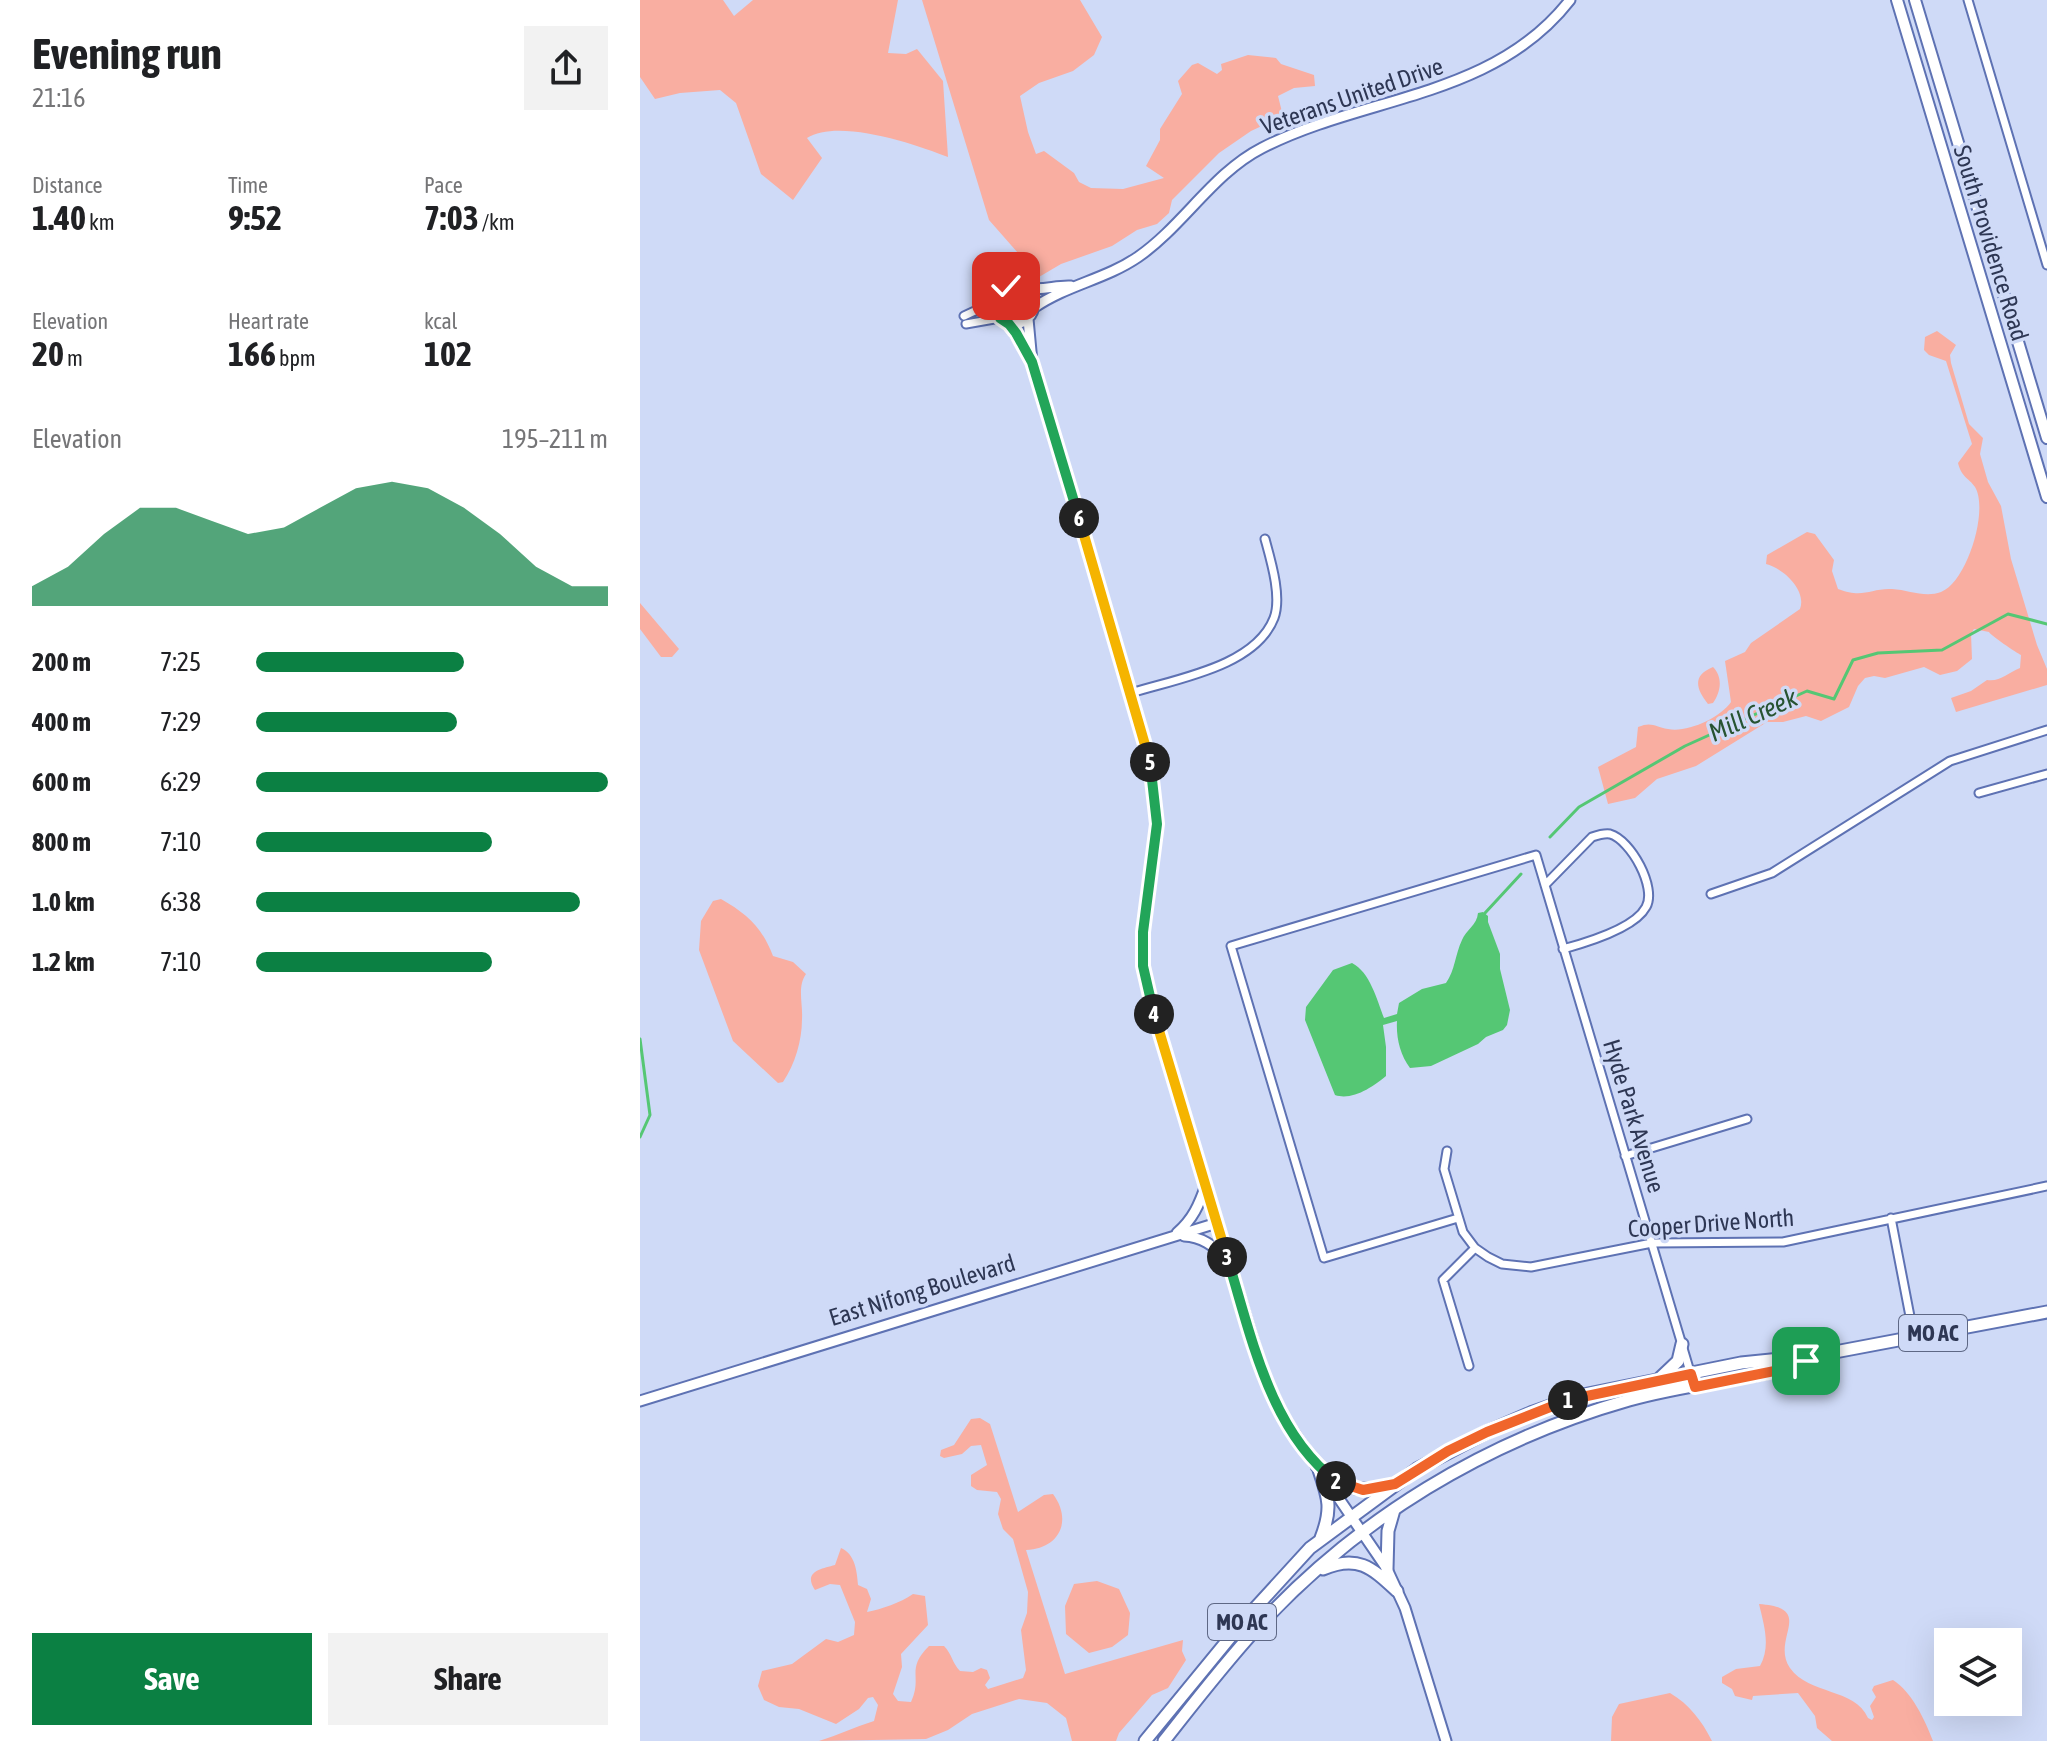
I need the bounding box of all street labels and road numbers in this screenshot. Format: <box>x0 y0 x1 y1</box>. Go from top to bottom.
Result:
street label: Veterans United Drive <box>1257 52 1447 140</box>
street label: South Providence Road <box>1948 142 2034 344</box>
street label: Hyde Park Avenue <box>1598 1036 1670 1196</box>
street label: Cooper Drive North <box>1627 1204 1795 1242</box>
street label: East Nifong Boulevard <box>826 1249 1018 1331</box>
road number: MO AC <box>1899 1315 1967 1351</box>
road number: MO AC <box>1208 1604 1276 1640</box>

